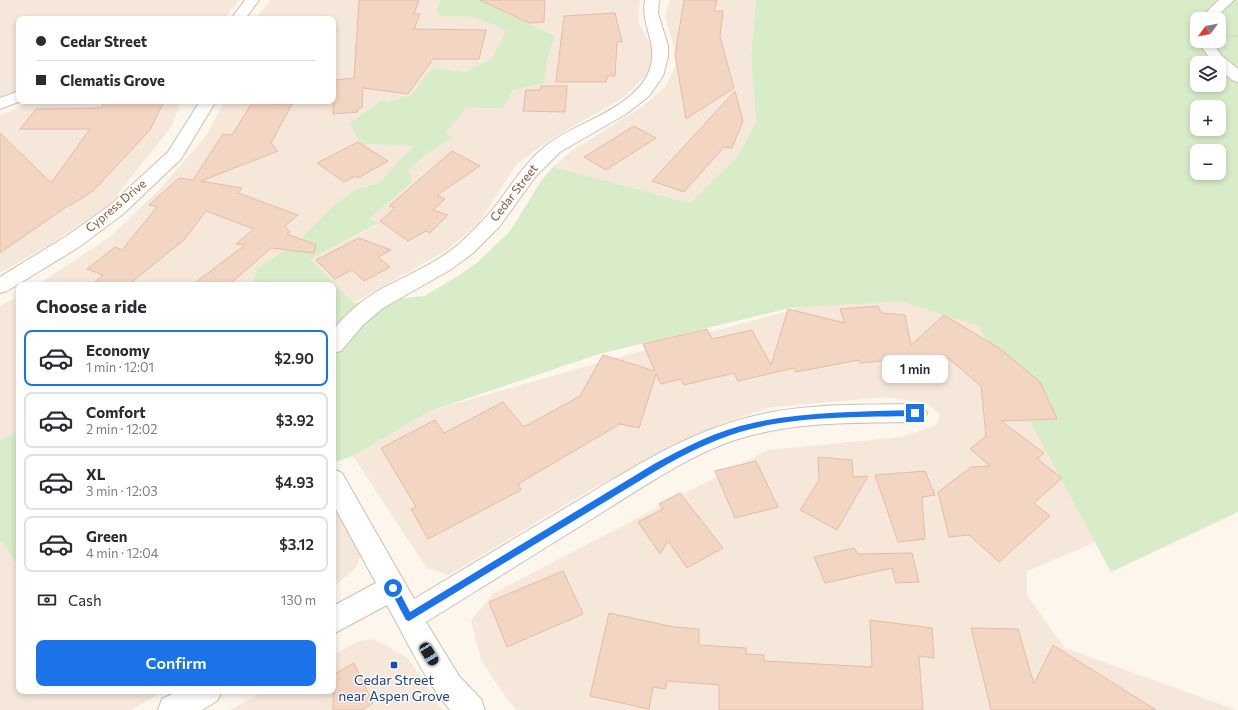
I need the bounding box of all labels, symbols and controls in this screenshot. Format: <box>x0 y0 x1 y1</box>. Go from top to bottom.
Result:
north arrow <box>1190 12 1226 48</box>
map controls <box>1190 12 1226 180</box>
text: Cedar Street <box>60 32 147 50</box>
button: layers <box>1190 56 1226 92</box>
text: Clematis Grove <box>60 71 165 89</box>
button: + <box>1190 100 1226 136</box>
button: − <box>1190 144 1226 180</box>
street label: Cedar Street <box>487 161 540 224</box>
street label: Cypress Drive <box>82 176 148 235</box>
text: Choose a ride <box>36 295 147 317</box>
icon: car <box>38 340 74 376</box>
text: Economy <box>86 341 150 359</box>
text: $2.90 <box>274 349 314 367</box>
callout: 1 min <box>882 355 948 383</box>
text: 1 min · 12:01 <box>86 359 154 375</box>
text: 1 min <box>900 361 930 377</box>
icon: car <box>38 402 74 438</box>
text: Comfort <box>86 403 146 421</box>
route end <box>906 404 924 422</box>
text: $3.92 <box>276 411 314 429</box>
text: 2 min · 12:02 <box>86 421 157 437</box>
icon: car <box>38 464 74 500</box>
text: XL <box>86 465 105 483</box>
text: $4.93 <box>275 473 314 491</box>
text: 3 min · 12:03 <box>86 483 158 499</box>
icon: car <box>38 526 74 562</box>
text: Green <box>86 527 127 545</box>
text: $3.12 <box>279 535 314 553</box>
text: 4 min · 12:04 <box>86 545 159 561</box>
route start <box>384 579 402 597</box>
icon: cash <box>36 589 58 611</box>
text: Cash <box>68 591 102 609</box>
text: 130 m <box>281 592 316 608</box>
button: Confirm <box>36 640 316 686</box>
car <box>418 641 440 667</box>
marker: Cedar Street near Aspen Grove <box>389 660 399 670</box>
place label: Cedar Street near Aspen Grove <box>338 671 450 704</box>

